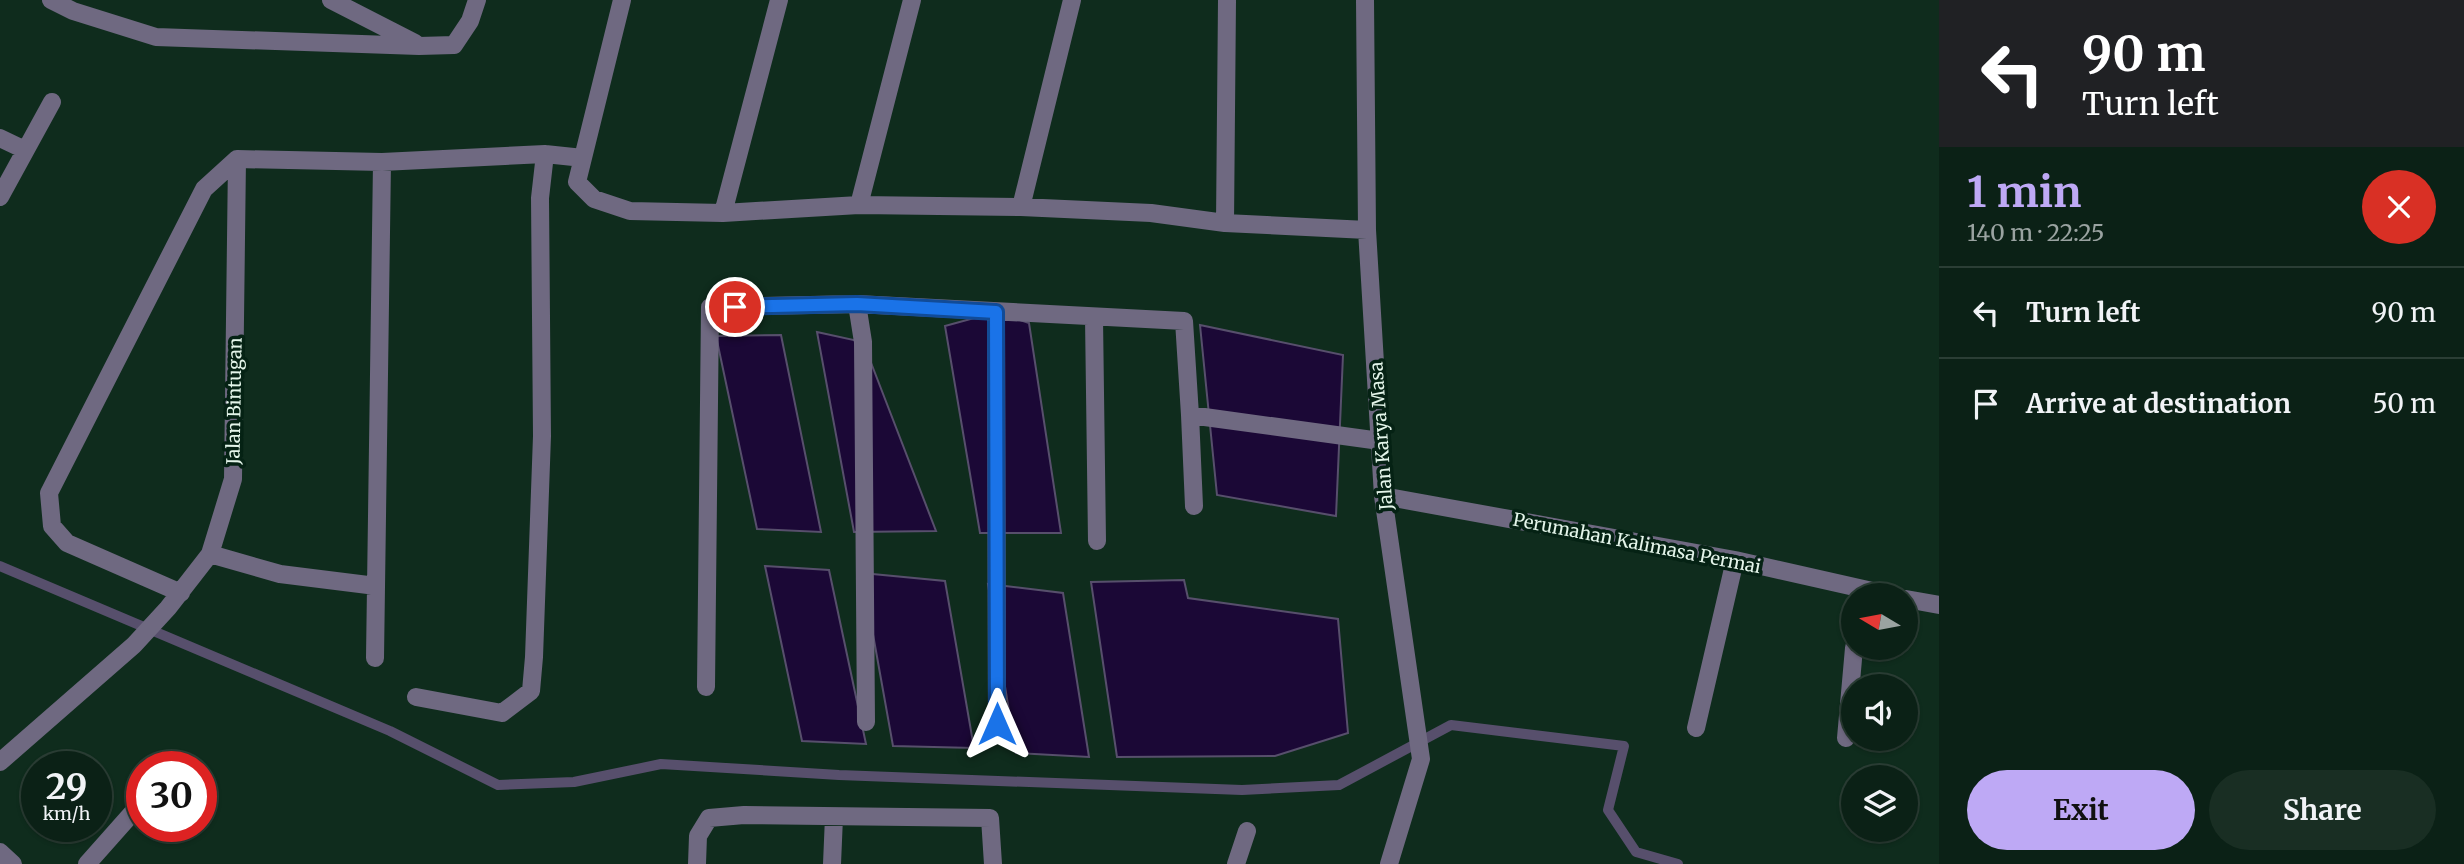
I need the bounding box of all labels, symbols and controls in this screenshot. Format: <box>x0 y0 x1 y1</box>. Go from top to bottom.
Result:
text: 90 m <box>2082 23 2206 84</box>
icon: left <box>1967 28 2058 119</box>
text: Turn left <box>2082 84 2219 124</box>
text: 1 min <box>1967 166 2081 218</box>
button: close <box>2362 170 2436 244</box>
text: 140 m · 22:25 <box>1967 218 2105 247</box>
pin <box>705 277 765 337</box>
icon: arrive <box>716 288 754 326</box>
icon: left <box>1967 294 2005 332</box>
text: Turn left <box>2026 296 2140 329</box>
text: 90 m <box>2372 296 2436 329</box>
street label: Jalan Bintugan <box>221 337 247 466</box>
street label: Jalan Karya Masa <box>1364 361 1398 512</box>
icon: arrive <box>1967 385 2005 423</box>
text: Arrive at destination <box>2026 387 2291 420</box>
text: 50 m <box>2372 387 2436 420</box>
street label: Perumahan Kalimasa Permai <box>1511 508 1763 578</box>
north arrow <box>1841 583 1918 660</box>
map controls <box>1841 583 1918 842</box>
button: sound <box>1841 674 1918 751</box>
position arrow <box>960 687 1034 761</box>
speed limit sign: 30 <box>126 751 217 842</box>
text: 29 <box>46 765 87 809</box>
button: layers <box>1841 765 1918 842</box>
button: Exit <box>1967 770 2195 850</box>
button: Share <box>2209 770 2436 850</box>
text: km/h <box>43 802 90 825</box>

